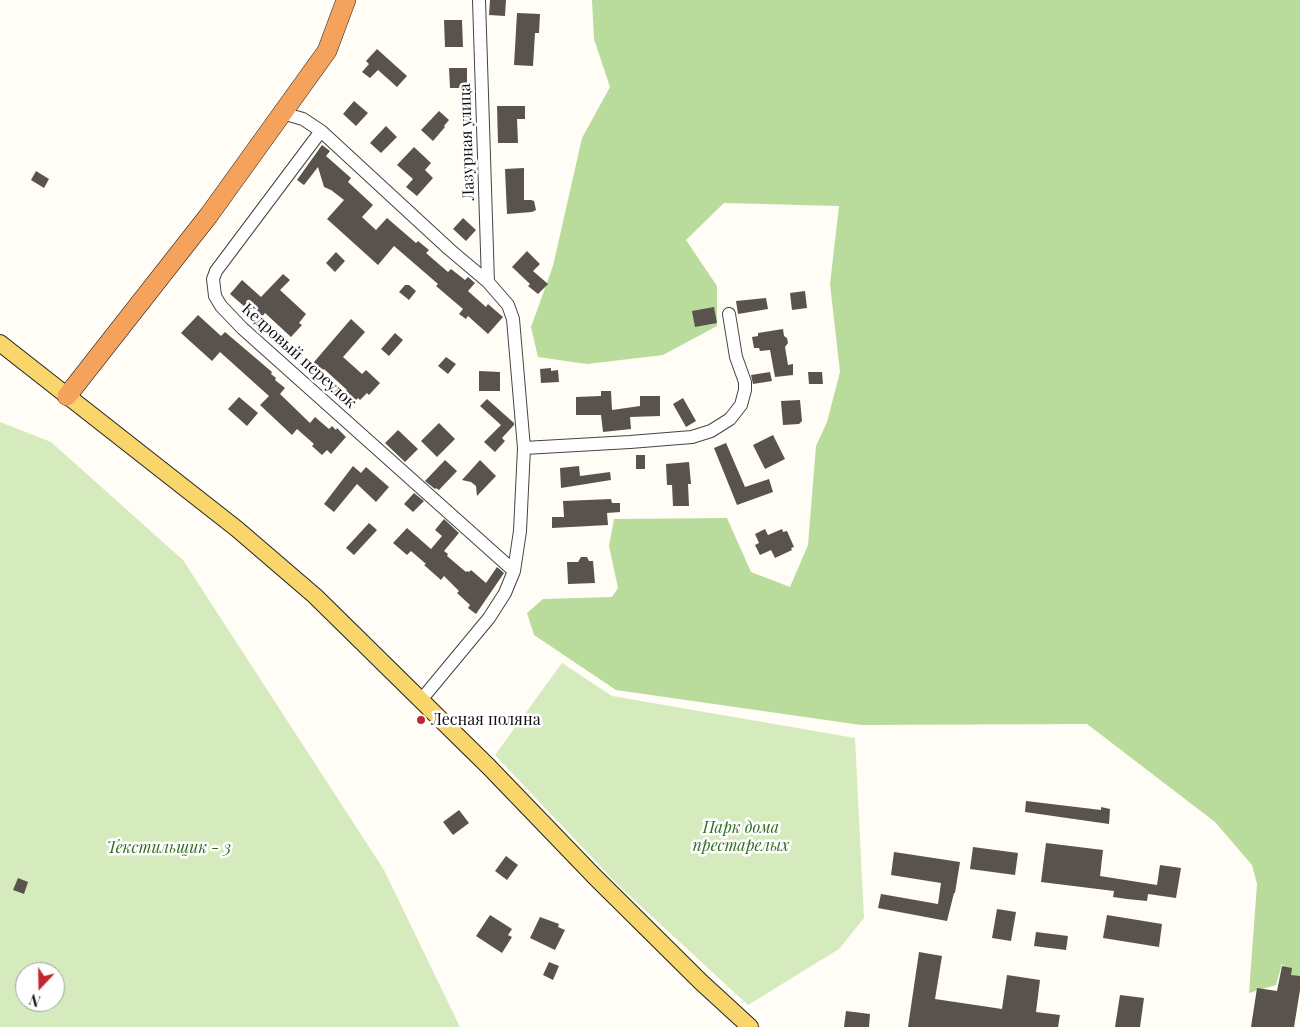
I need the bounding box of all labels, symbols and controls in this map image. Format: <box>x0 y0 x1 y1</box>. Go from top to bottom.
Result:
street label: Лазурная улица <box>455 83 479 201</box>
street label: Кедровый переулок <box>238 299 360 413</box>
place label: Лесная поляна <box>431 710 541 730</box>
marker: Лесная поляна <box>415 714 427 726</box>
park label: Парк дома престарелых <box>693 818 789 856</box>
park label: Текстильщик - 3 <box>107 838 231 858</box>
north arrow <box>15 962 65 1012</box>
text: N <box>27 990 43 1011</box>

